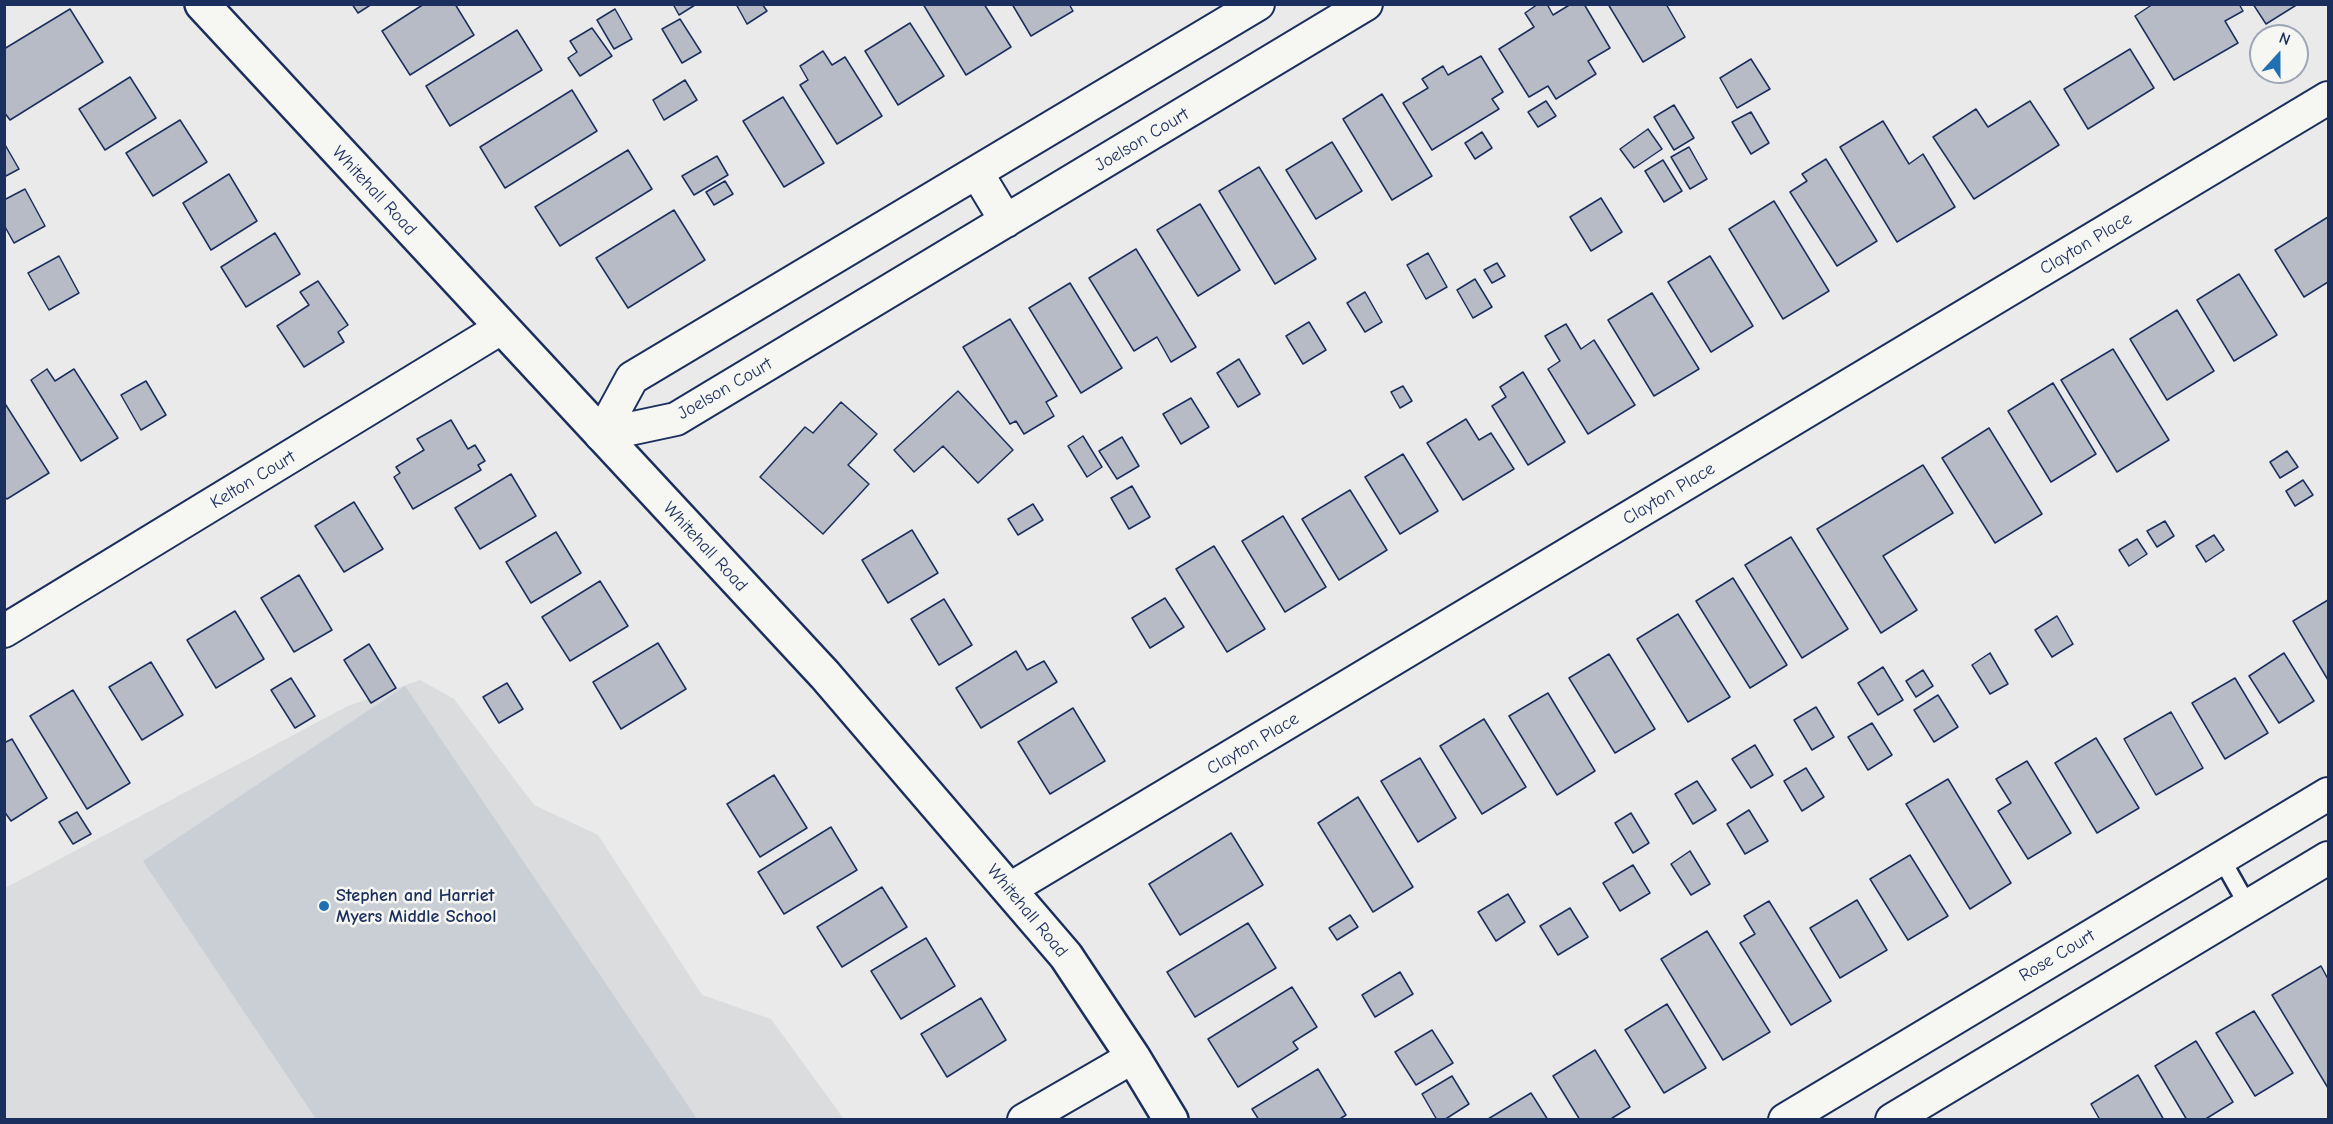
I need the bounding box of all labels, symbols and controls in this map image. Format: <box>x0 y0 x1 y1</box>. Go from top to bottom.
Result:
north arrow <box>2249 24 2309 84</box>
text: N <box>2277 29 2293 49</box>
street label: Joelson Court <box>1091 104 1193 176</box>
street label: Whitehall Road <box>327 142 421 240</box>
street label: Clayton Place <box>2036 208 2136 280</box>
street label: Joelson Court <box>674 353 776 425</box>
street label: Kelton Court <box>207 446 299 514</box>
street label: Clayton Place <box>1619 458 1719 530</box>
street label: Whitehall Road <box>658 498 752 596</box>
street label: Clayton Place <box>1203 708 1303 780</box>
street label: Whitehall Road <box>982 860 1072 962</box>
place label: Stephen and Harriet Myers Middle School <box>336 885 496 928</box>
marker: Stephen and Harriet Myers Middle School <box>317 899 331 913</box>
street label: Rose Court <box>2015 925 2099 987</box>

